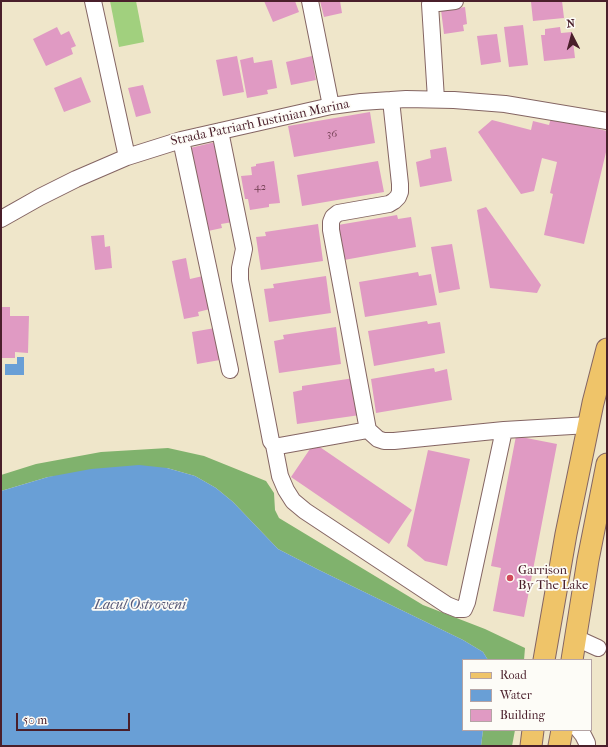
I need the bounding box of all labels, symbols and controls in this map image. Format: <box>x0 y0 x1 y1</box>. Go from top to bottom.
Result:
north arrow <box>552 16 592 56</box>
text: N <box>566 17 576 30</box>
street label: Strada Patriarh Iustinian Marina <box>169 96 351 150</box>
house number: 36 <box>327 127 337 141</box>
house number: 42 <box>254 180 266 194</box>
place label: Garrison By The Lake <box>518 563 588 594</box>
marker: Garrison By The Lake <box>505 573 515 583</box>
water label: Lacul Ostroveni <box>94 598 186 614</box>
legend <box>462 659 592 731</box>
text: Road <box>500 668 527 682</box>
text: Water <box>500 688 532 702</box>
scale bar <box>18 705 132 731</box>
text: Building <box>500 708 545 722</box>
text: 50 m <box>23 713 47 727</box>

